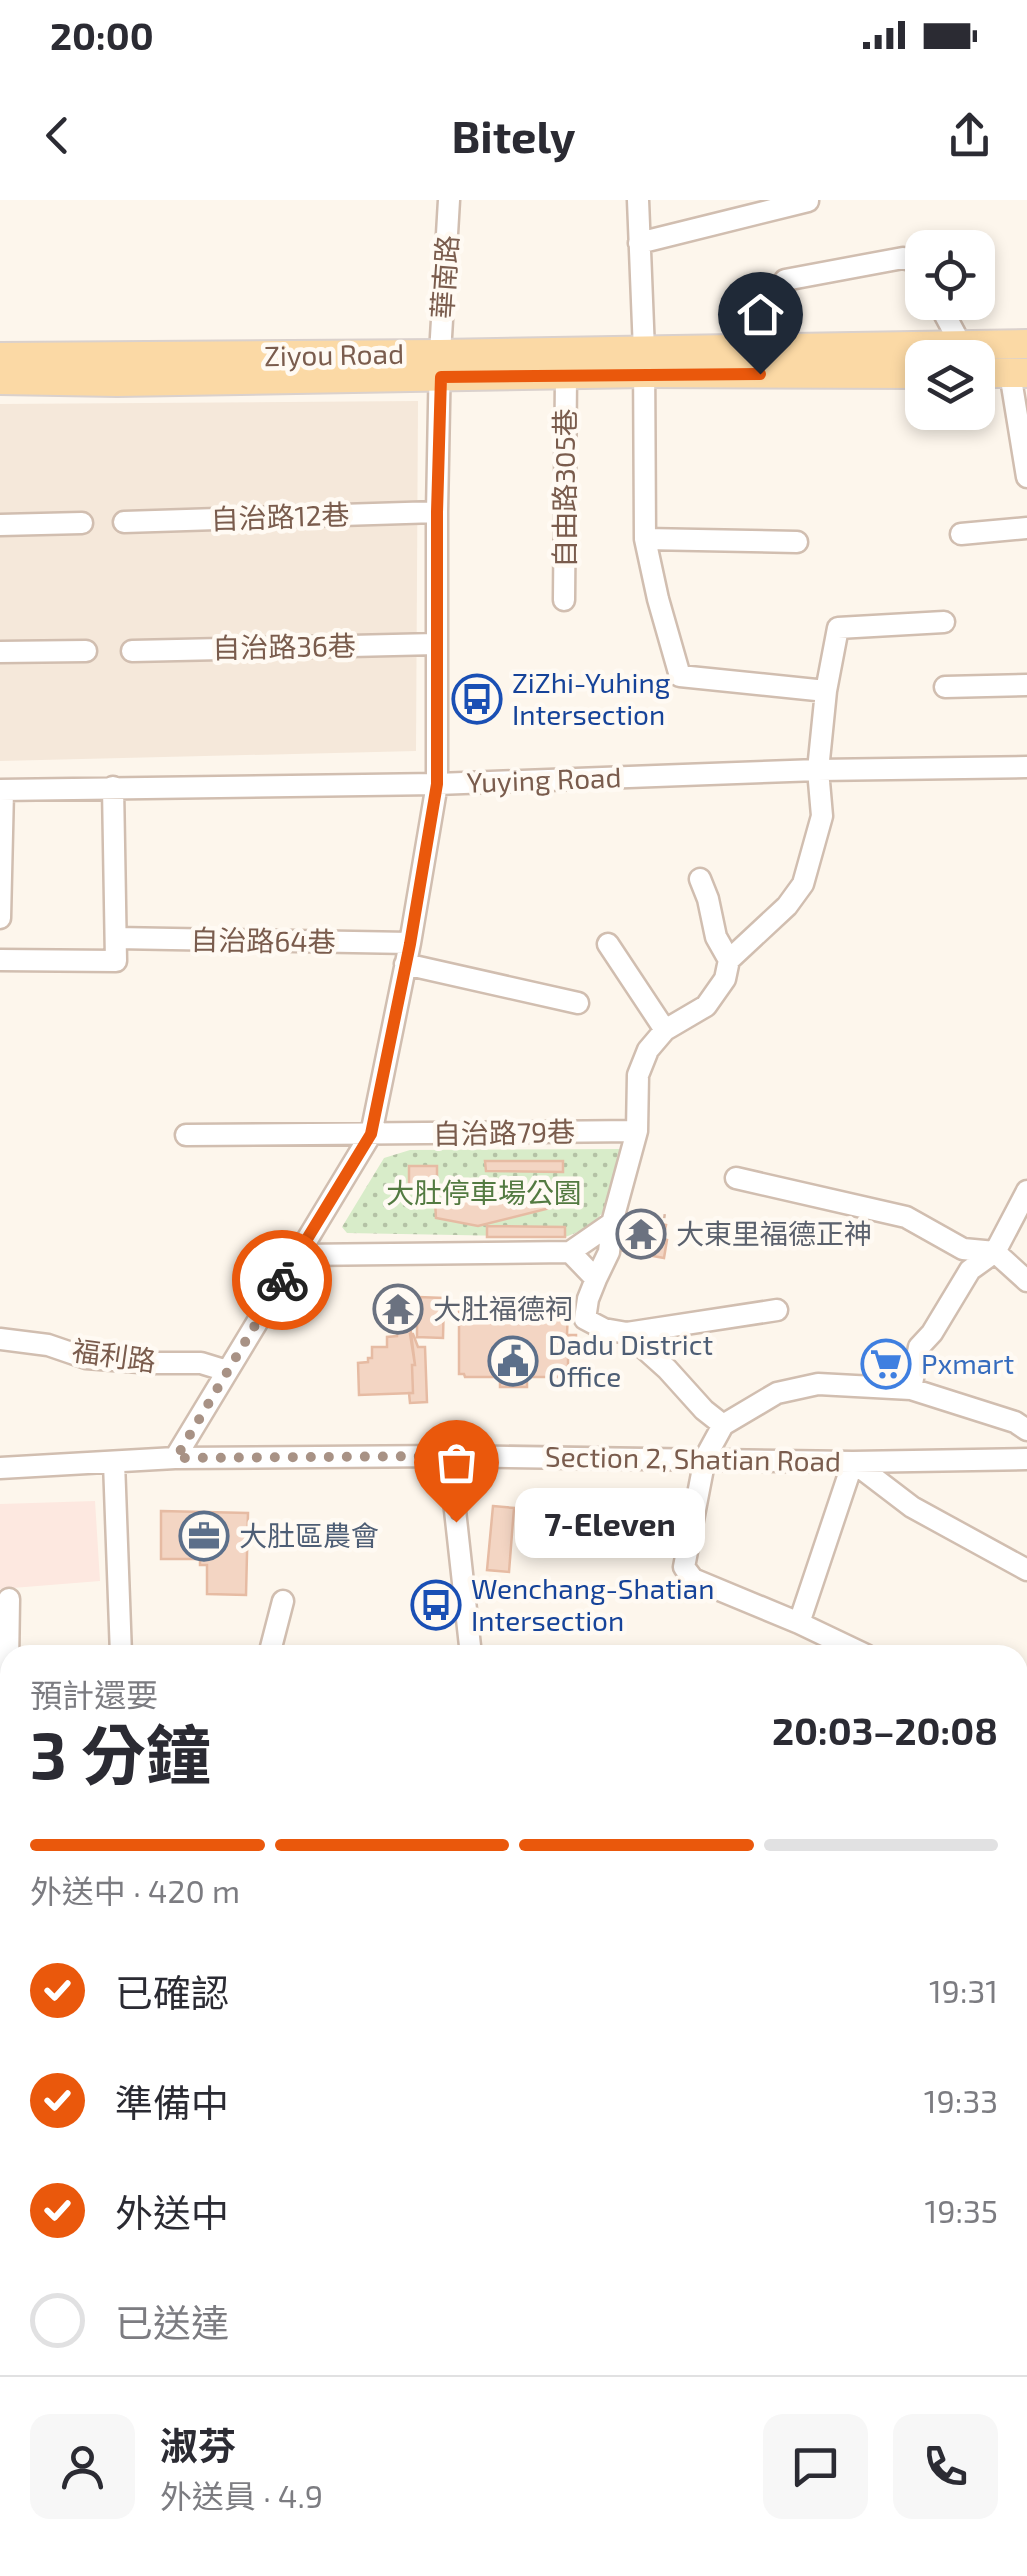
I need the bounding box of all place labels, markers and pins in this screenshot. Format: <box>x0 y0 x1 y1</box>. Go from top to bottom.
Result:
pin <box>718 272 803 375</box>
place label: ZiZhi-Yuhing Intersection <box>512 665 671 731</box>
bus stop icon: ZiZhi-Yuhing Intersection <box>451 673 503 725</box>
temple icon: 大東里福德正神 <box>615 1208 667 1260</box>
place label: 大東里福德正神 <box>676 1216 872 1250</box>
temple icon: 大肚福德祠 <box>372 1283 424 1335</box>
place label: 大肚福德祠 <box>433 1291 573 1325</box>
place label: Dadu District Office <box>548 1327 713 1393</box>
public building icon: Dadu District Office <box>487 1335 539 1387</box>
supermarket icon: Pxmart <box>860 1338 912 1390</box>
place label: Pxmart <box>921 1346 1014 1380</box>
pin <box>414 1420 499 1523</box>
callout: 7-Eleven <box>516 1487 706 1557</box>
office icon: 大肚區農會 <box>178 1510 230 1562</box>
place label: 大肚區農會 <box>239 1518 379 1552</box>
place label: Wenchang-Shatian Intersection <box>471 1571 714 1637</box>
bus stop icon: Wenchang-Shatian Intersection <box>410 1579 462 1631</box>

